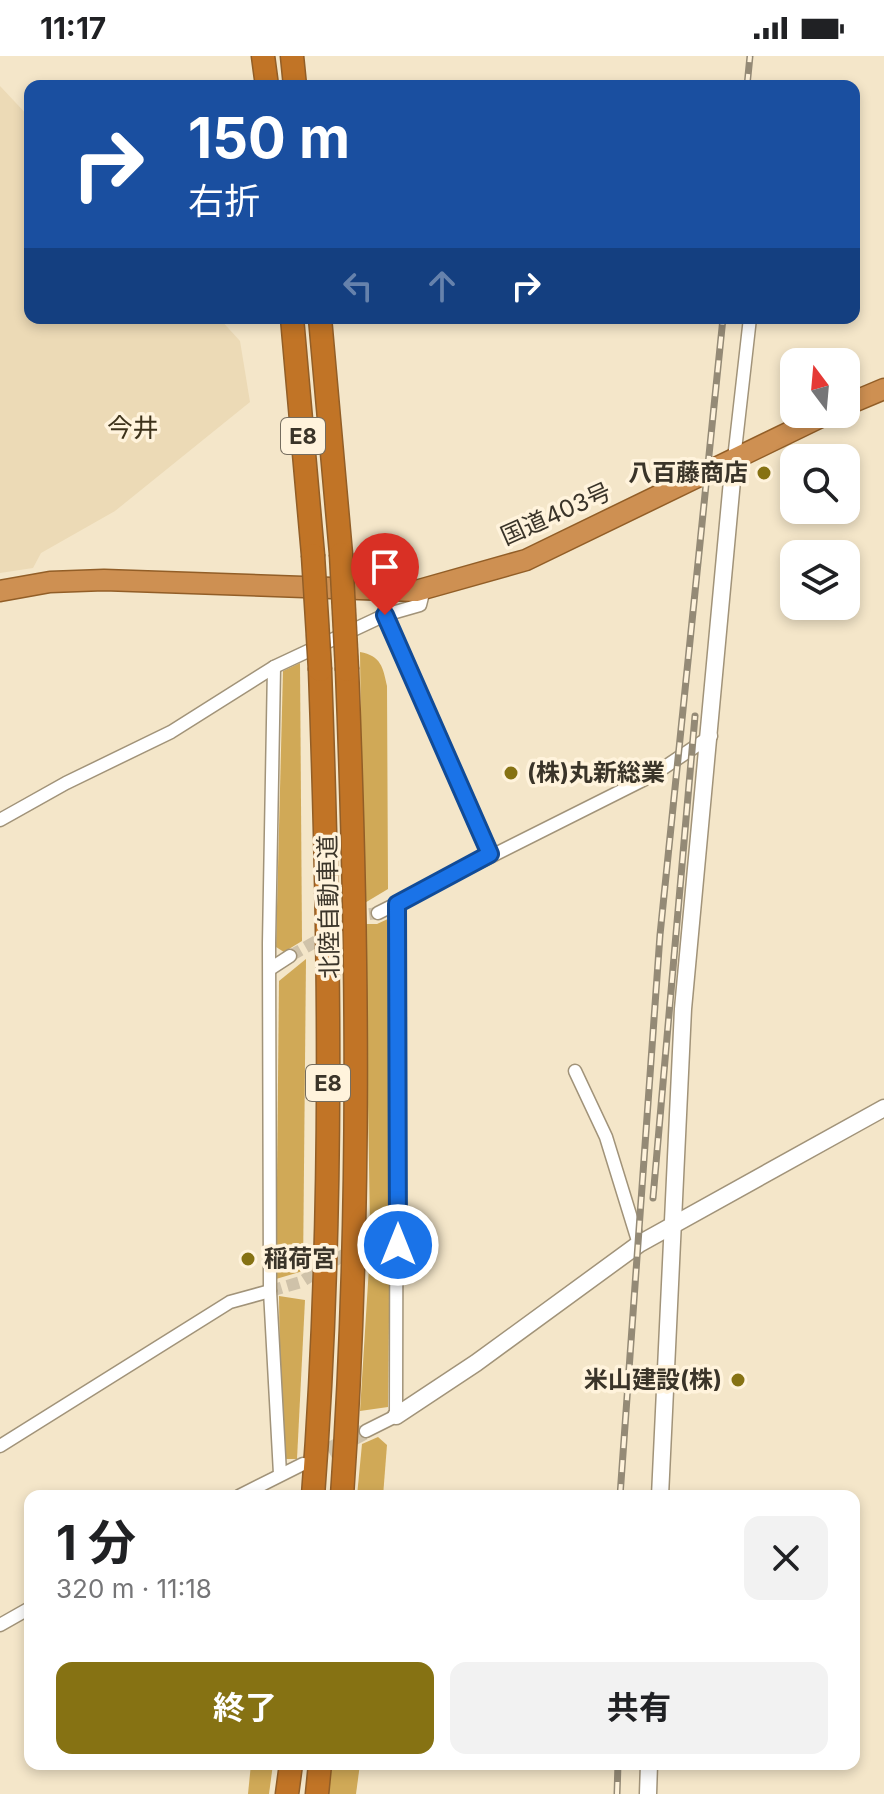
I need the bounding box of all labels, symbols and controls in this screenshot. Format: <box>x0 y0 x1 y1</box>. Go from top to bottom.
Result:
text: 11:17 <box>40 10 106 46</box>
text: 150 m <box>188 104 350 172</box>
icon: right <box>56 112 160 216</box>
text: 右折 <box>188 179 260 223</box>
icon: left <box>336 264 380 308</box>
icon: ahead <box>420 264 464 308</box>
icon: right <box>504 264 548 308</box>
north arrow <box>780 348 860 428</box>
map controls <box>780 348 860 620</box>
district label: 今井 <box>107 412 159 443</box>
road number: E8 <box>281 418 325 454</box>
button: search <box>780 444 860 524</box>
place label: 八百藤商店 <box>628 458 748 487</box>
marker: 八百藤商店 <box>755 464 773 482</box>
street label: 国道403号 <box>496 476 615 551</box>
pin <box>351 533 419 615</box>
button: layers <box>780 540 860 620</box>
icon: arrive <box>363 545 407 589</box>
place label: (株)丸新総業 <box>527 758 665 787</box>
marker: (株)丸新総業 <box>502 764 520 782</box>
street label: 北陸自動車道 <box>313 835 344 979</box>
road number: E8 <box>306 1065 350 1101</box>
position arrow <box>356 1203 440 1287</box>
place label: 稲荷宮 <box>264 1244 336 1273</box>
marker: 稲荷宮 <box>239 1250 257 1268</box>
place label: 米山建設(株) <box>584 1365 722 1394</box>
marker: 米山建設(株) <box>729 1371 747 1389</box>
text: 1 分 <box>56 1513 136 1572</box>
button: close <box>744 1516 828 1600</box>
text: 320 m · 11:18 <box>56 1573 212 1604</box>
button: 終了 <box>56 1662 434 1754</box>
button: 共有 <box>450 1662 828 1754</box>

